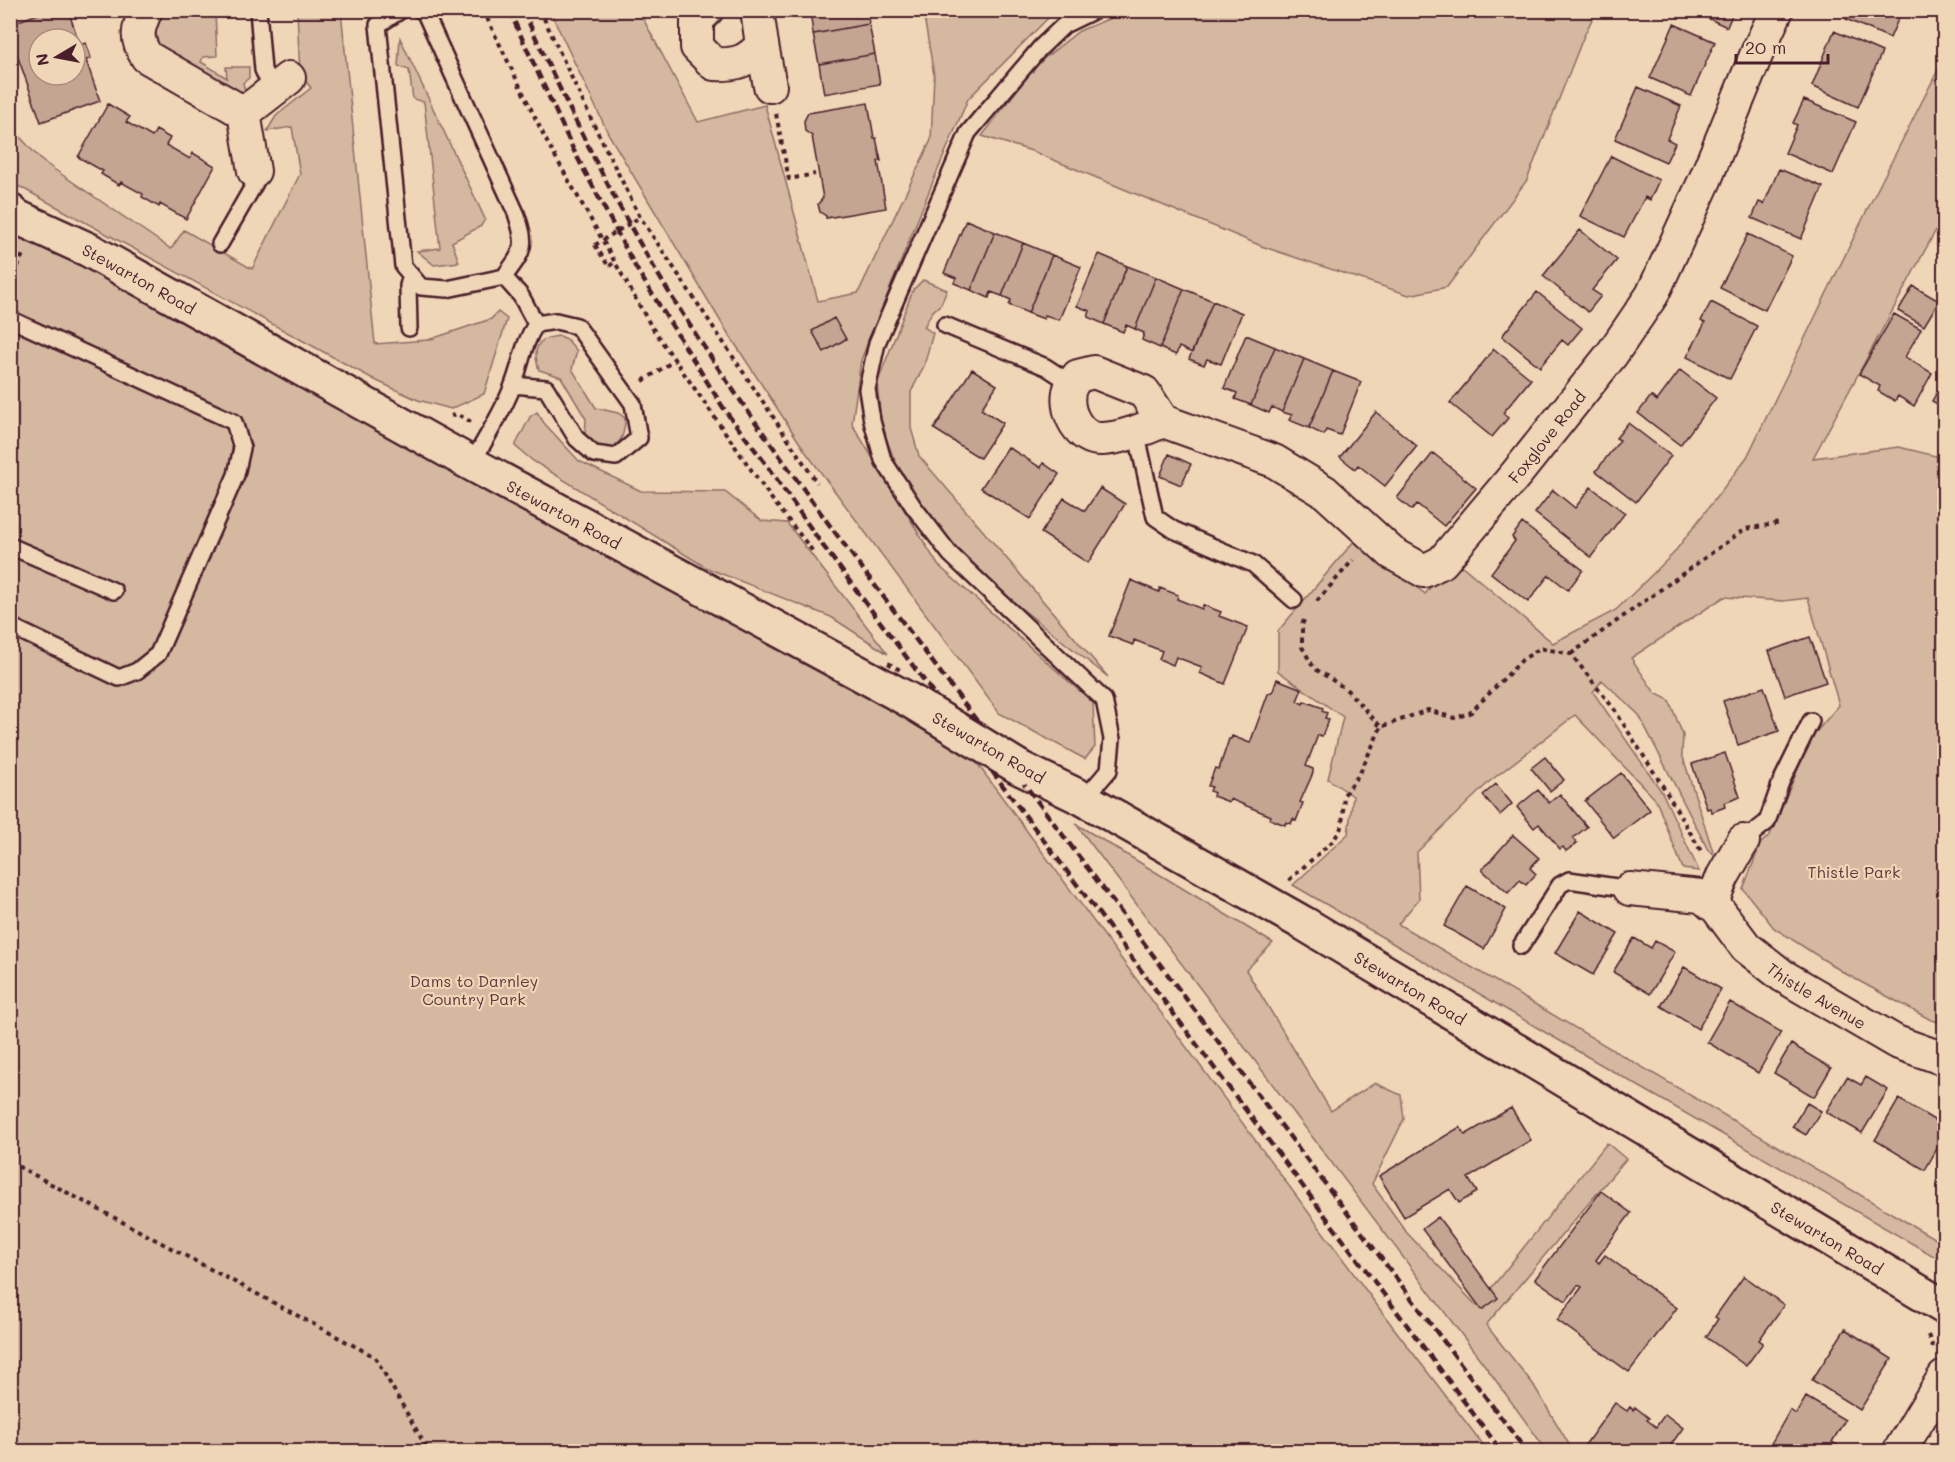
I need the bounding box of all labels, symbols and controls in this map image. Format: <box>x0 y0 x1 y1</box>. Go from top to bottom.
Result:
north arrow <box>27 27 87 87</box>
scale bar <box>1736 27 1828 65</box>
text: 20 m <box>1745 35 1786 59</box>
text: N <box>30 52 53 68</box>
street label: Stewarton Road <box>79 238 200 318</box>
street label: Foxglove Road <box>1503 386 1590 487</box>
street label: Stewarton Road <box>503 474 625 553</box>
street label: Stewarton Road <box>929 706 1049 788</box>
park label: Thistle Park <box>1808 861 1900 882</box>
street label: Stewarton Road <box>1351 946 1470 1029</box>
street label: Thistle Avenue <box>1763 957 1870 1033</box>
park label: Dams to Darnley Country Park <box>410 970 538 1009</box>
street label: Stewarton Road <box>1768 1196 1887 1279</box>

